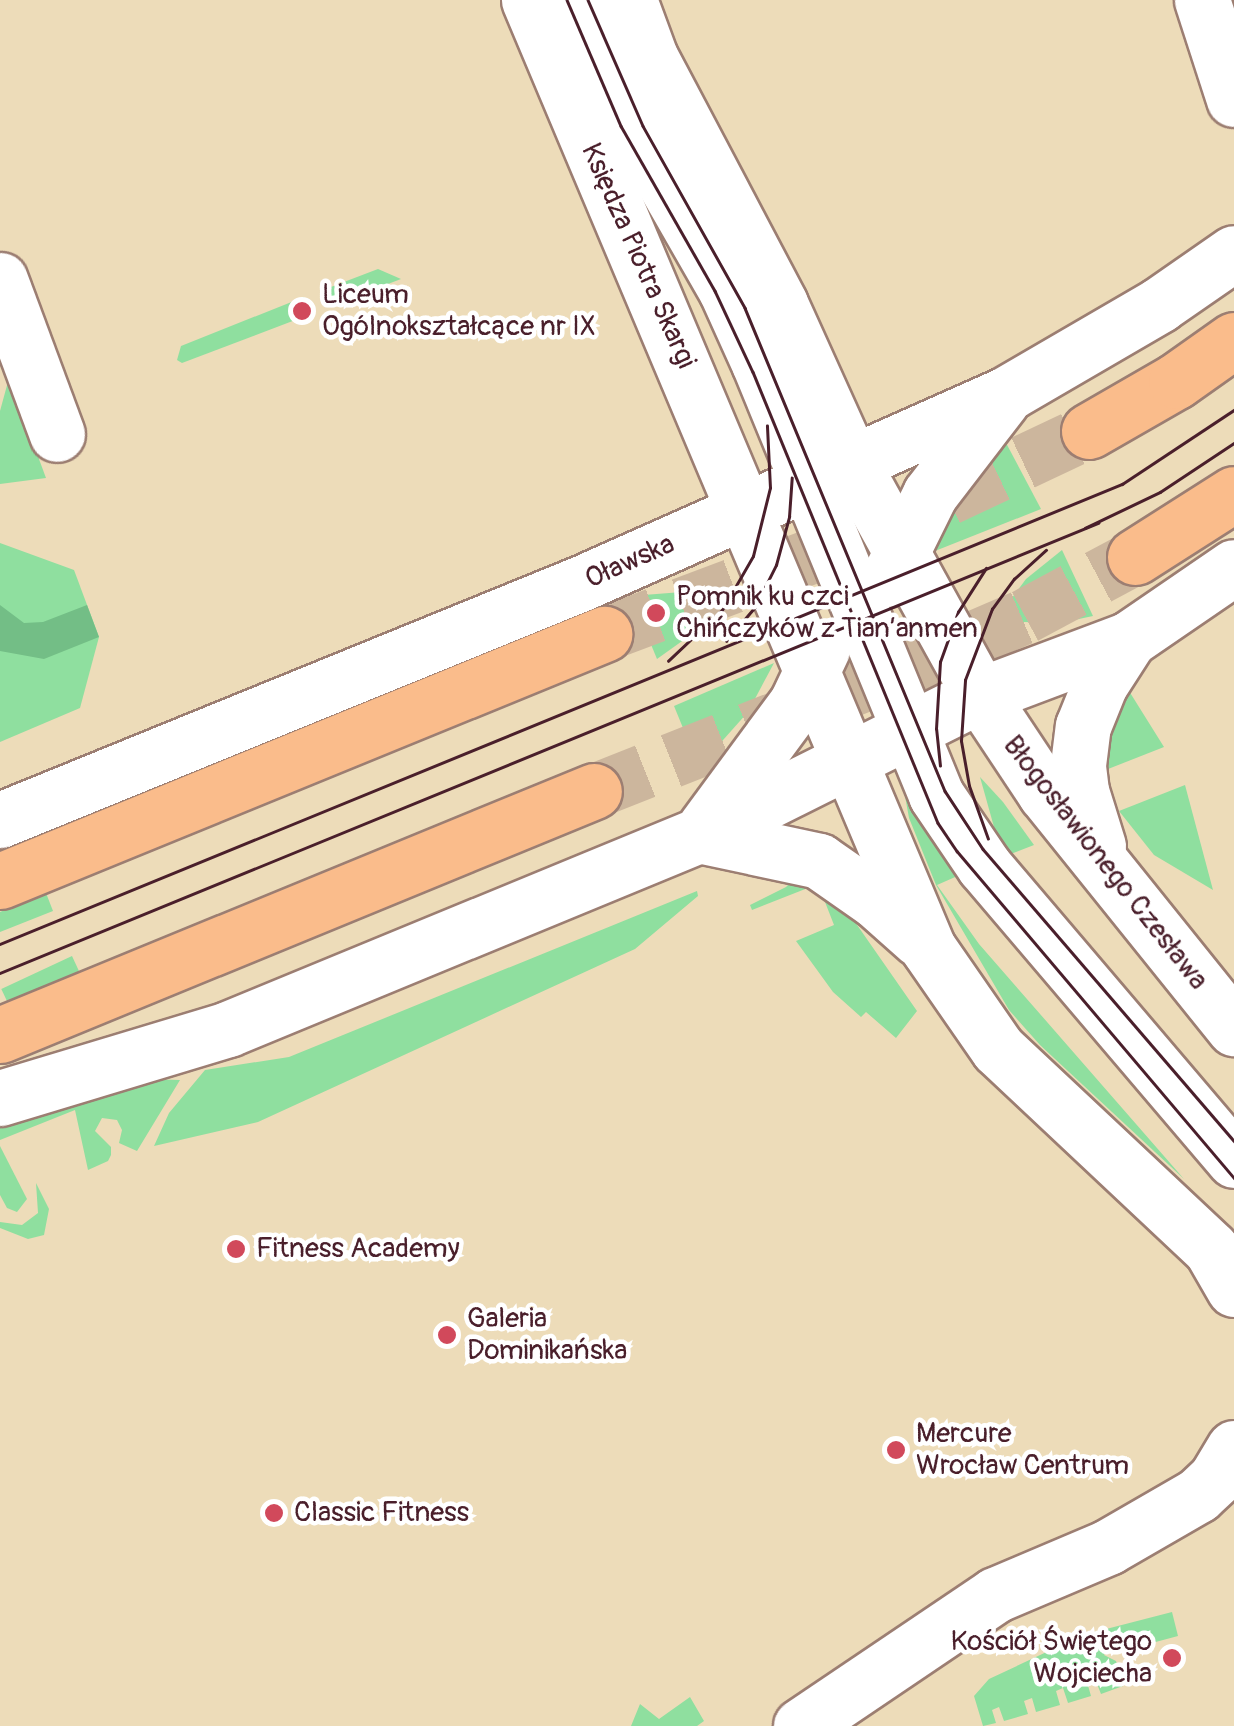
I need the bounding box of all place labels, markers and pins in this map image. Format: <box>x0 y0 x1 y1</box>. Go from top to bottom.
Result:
place label: Liceum Ogólnokształcące nr IX <box>322 278 596 344</box>
marker: Liceum Ogólnokształcące nr IX <box>291 300 313 322</box>
place label: Pomnik ku czci Chińczyków z Tian’anmen <box>676 580 978 646</box>
marker: Pomnik ku czci Chińczyków z Tian’anmen <box>645 602 667 624</box>
place label: Fitness Academy <box>256 1232 460 1266</box>
marker: Fitness Academy <box>225 1238 247 1260</box>
place label: Galeria Dominikańska <box>467 1302 627 1368</box>
marker: Galeria Dominikańska <box>436 1324 458 1346</box>
place label: Mercure Wrocław Centrum <box>916 1417 1129 1483</box>
marker: Mercure Wrocław Centrum <box>885 1439 907 1461</box>
place label: Classic Fitness <box>294 1496 469 1530</box>
marker: Classic Fitness <box>263 1502 285 1524</box>
place label: Kościół Świętego Wojciecha <box>950 1625 1152 1691</box>
marker: Kościół Świętego Wojciecha <box>1161 1647 1183 1669</box>

